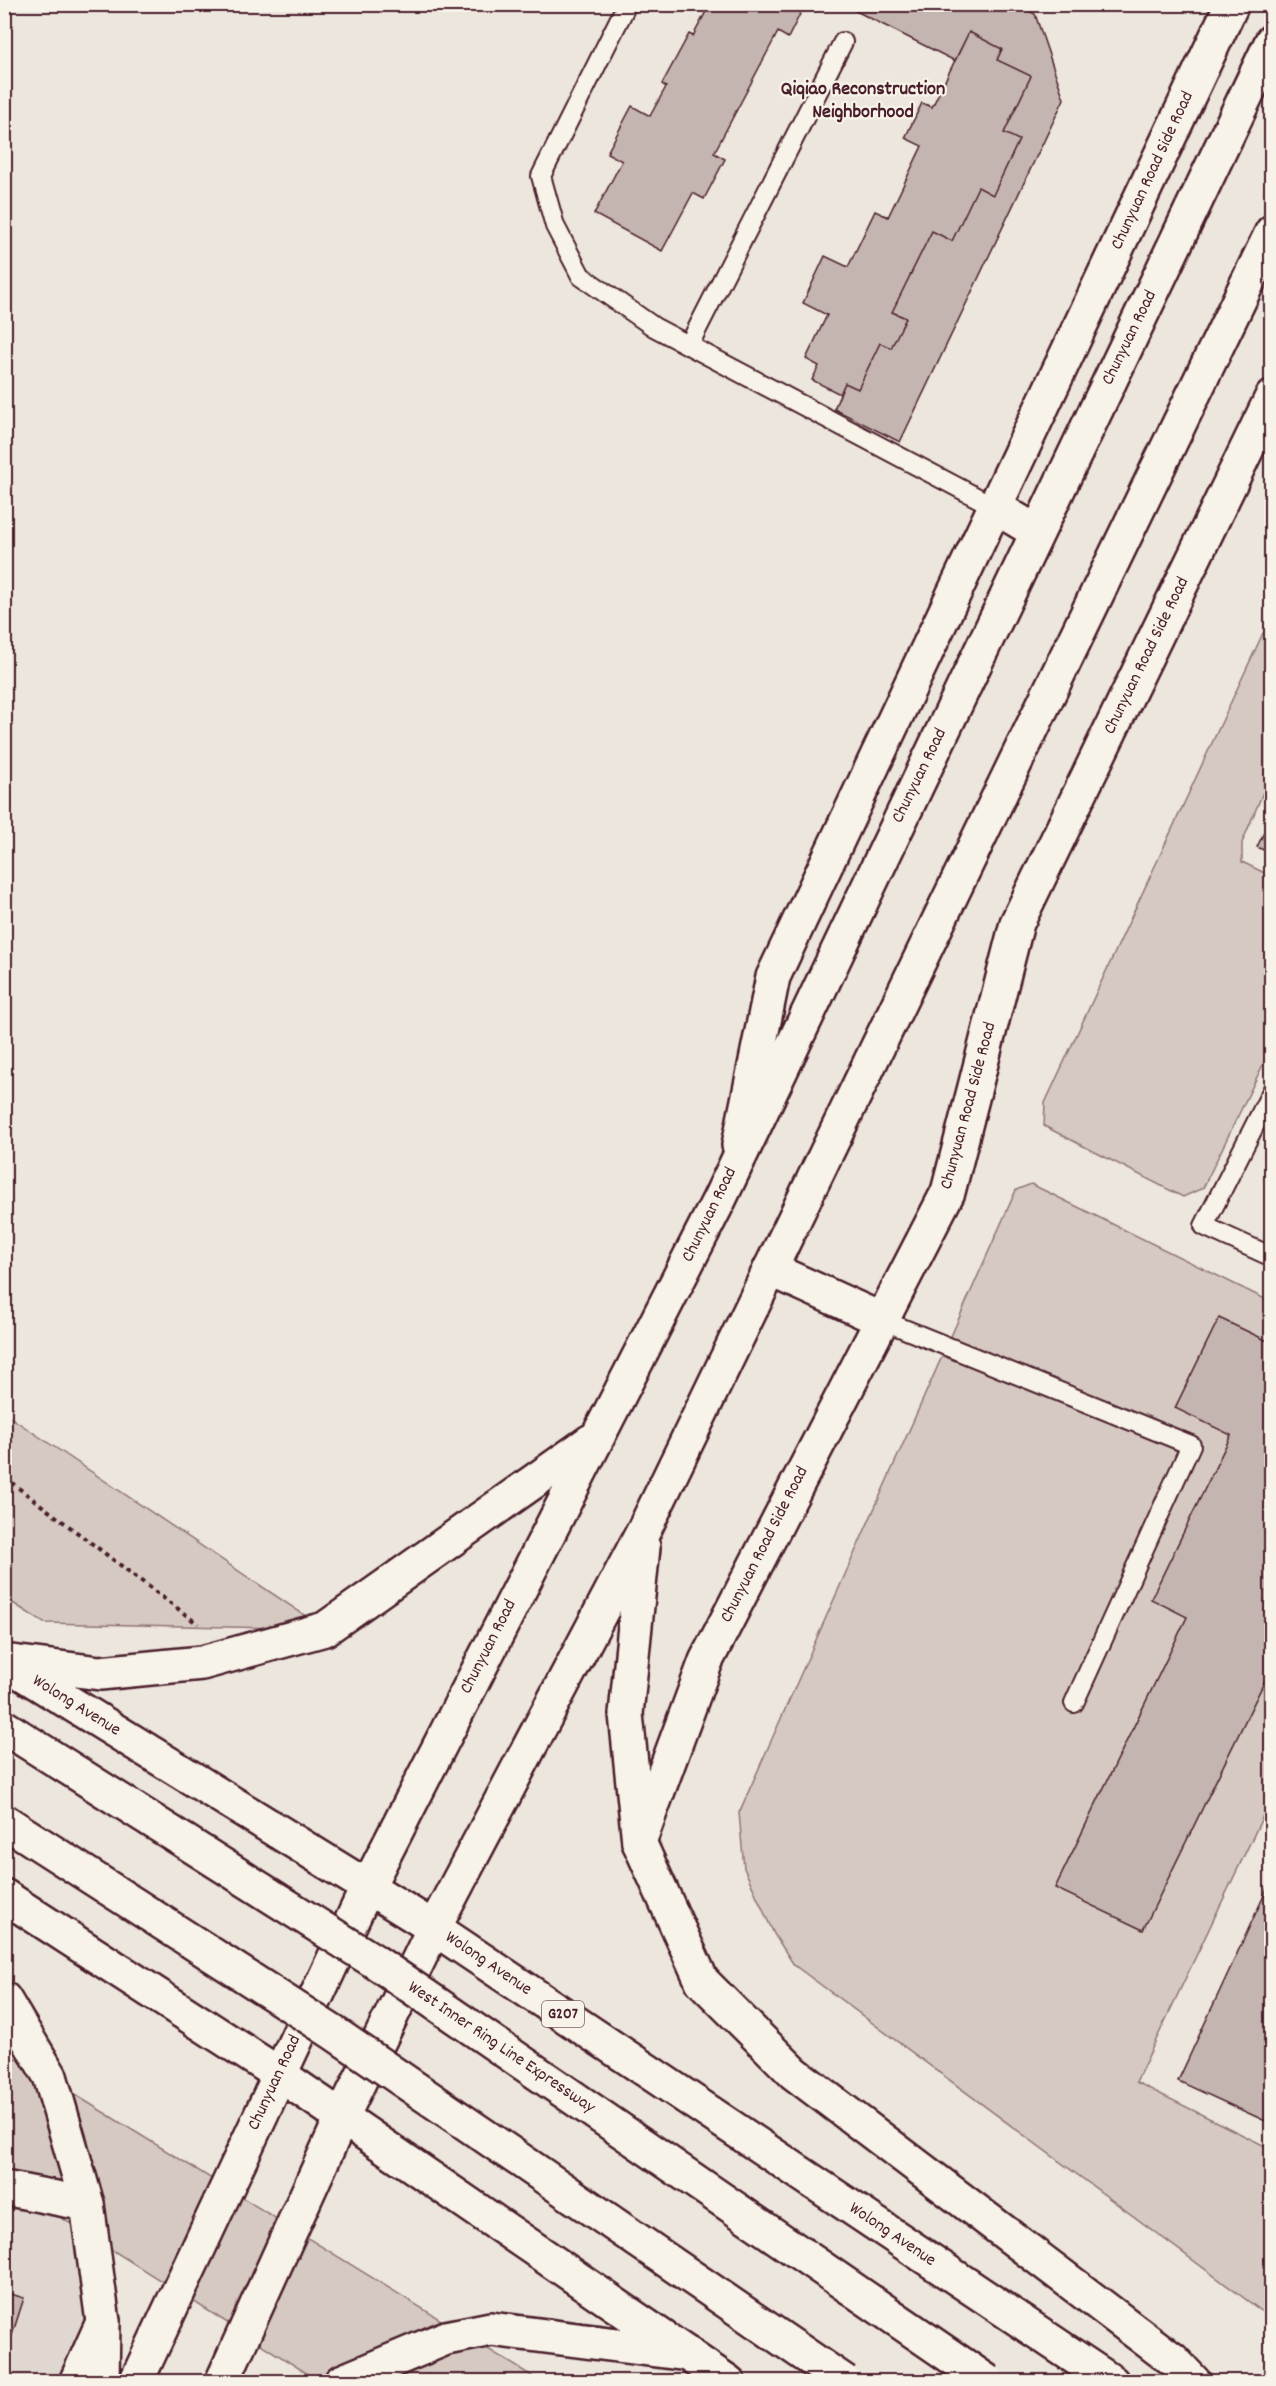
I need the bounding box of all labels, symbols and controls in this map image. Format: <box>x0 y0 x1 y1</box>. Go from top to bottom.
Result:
district label: Qiqiao Reconstruction Neighborhood <box>781 76 945 127</box>
street label: Chunyuan Road Side Road <box>1105 88 1201 254</box>
street label: Chunyuan Road <box>1096 286 1164 390</box>
street label: Chunyuan Road Side Road <box>1098 573 1196 739</box>
street label: Chunyuan Road <box>886 724 954 828</box>
street label: Chunyuan Road Side Road <box>935 1020 1003 1192</box>
street label: Chunyuan Road <box>676 1163 744 1267</box>
street label: Chunyuan Road Side Road <box>715 1463 815 1627</box>
street label: Chunyuan Road <box>455 1596 523 1698</box>
street label: Wolong Avenue <box>27 1669 125 1743</box>
street label: Wolong Avenue <box>439 1926 537 2002</box>
street label: West Inner Ring Line Expressway <box>402 1976 600 2121</box>
road number: G207 <box>542 2001 584 2027</box>
street label: Chunyuan Road <box>242 2031 308 2135</box>
street label: Wolong Avenue <box>843 2197 941 2273</box>

